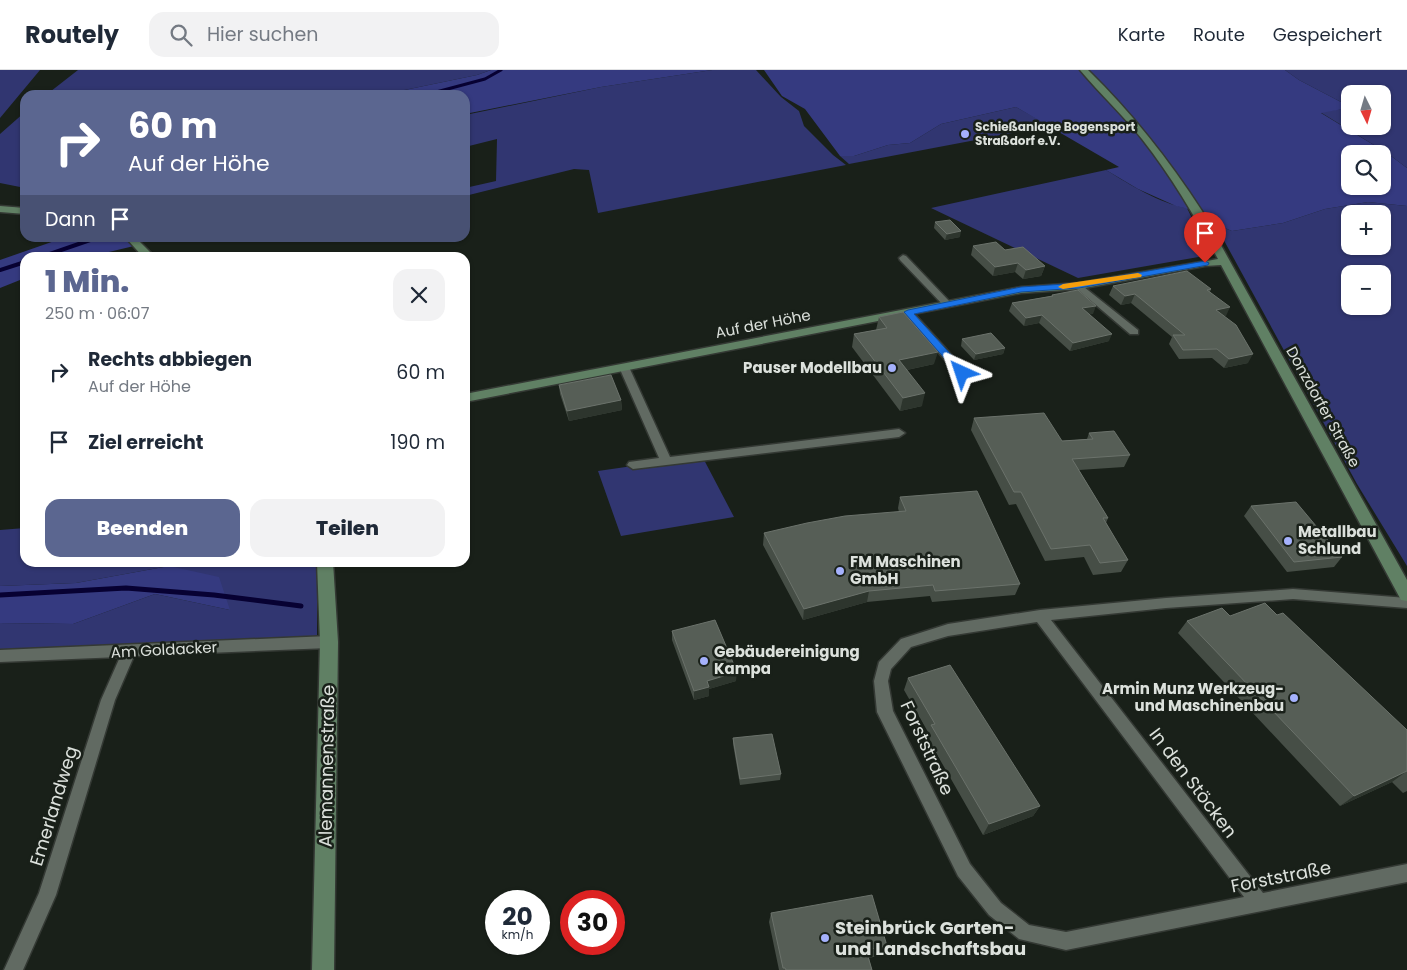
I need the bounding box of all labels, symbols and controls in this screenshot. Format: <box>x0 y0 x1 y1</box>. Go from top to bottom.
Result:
search box <box>149 12 499 57</box>
text: Routely <box>25 18 119 51</box>
icon: search <box>167 21 195 49</box>
text: Hier suchen <box>207 21 318 48</box>
text: Karte <box>1118 22 1165 47</box>
text: Route <box>1193 22 1245 47</box>
text: Gespeichert <box>1273 22 1382 47</box>
north arrow <box>1341 85 1391 135</box>
map controls <box>1341 85 1391 315</box>
text: 60 m <box>128 101 218 150</box>
icon: right <box>45 110 110 175</box>
place label: Schießanlage Bogensport Straßdorf e.V. <box>975 118 1136 149</box>
marker: Schießanlage Bogensport Straßdorf e.V. <box>959 128 971 140</box>
button: search <box>1341 145 1391 195</box>
text: Auf der Höhe <box>128 148 270 179</box>
icon: arrive <box>106 205 134 233</box>
button: + <box>1341 205 1391 255</box>
text: Dann <box>45 206 96 233</box>
pin <box>1184 212 1226 263</box>
icon: arrive <box>1191 219 1219 247</box>
text: 1 Min. <box>45 260 129 303</box>
button: − <box>1341 265 1391 315</box>
button: close <box>393 269 445 321</box>
text: 250 m · 06:07 <box>45 302 149 325</box>
street label: Auf der Höhe <box>713 304 812 343</box>
street label: Donzdorfer Straße <box>1281 342 1365 471</box>
text: Rechts abbiegen <box>88 346 252 373</box>
position arrow <box>935 346 987 398</box>
place label: Pauser Modellbau <box>743 357 882 378</box>
icon: right <box>45 358 73 386</box>
text: 60 m <box>396 359 445 386</box>
marker: Pauser Modellbau <box>886 362 898 374</box>
text: Auf der Höhe <box>88 375 191 398</box>
icon: arrive <box>45 428 73 456</box>
text: Ziel erreicht <box>88 429 204 456</box>
text: 190 m <box>390 429 445 456</box>
button: Beenden <box>45 499 240 557</box>
button: Teilen <box>250 499 445 557</box>
place label: Metallbau Schlund <box>1298 521 1377 559</box>
marker: Metallbau Schlund <box>1282 535 1294 547</box>
place label: FM Maschinen GmbH <box>850 551 961 589</box>
marker: FM Maschinen GmbH <box>834 565 846 577</box>
street label: Am Goldacker <box>110 636 218 663</box>
place label: Gebäudereinigung Kampa <box>714 641 860 679</box>
marker: Gebäudereinigung Kampa <box>698 655 710 667</box>
place label: Armin Munz Werkzeug- und Maschinenbau <box>1102 678 1284 716</box>
street label: Alemannenstraße <box>313 685 340 847</box>
marker: Armin Munz Werkzeug- und Maschinenbau <box>1288 692 1300 704</box>
street label: Forststraße <box>895 697 960 799</box>
street label: In den Stöcken <box>1144 722 1243 843</box>
street label: Emerlandweg <box>23 743 84 869</box>
street label: Forststraße <box>1229 855 1333 898</box>
speed limit sign: 30 <box>560 890 625 955</box>
text: 20 <box>502 899 533 934</box>
place label: Steinbrück Garten- und Landschaftsbau <box>835 915 1026 961</box>
text: km/h <box>502 926 533 943</box>
marker: Steinbrück Garten- und Landschaftsbau <box>819 932 831 944</box>

